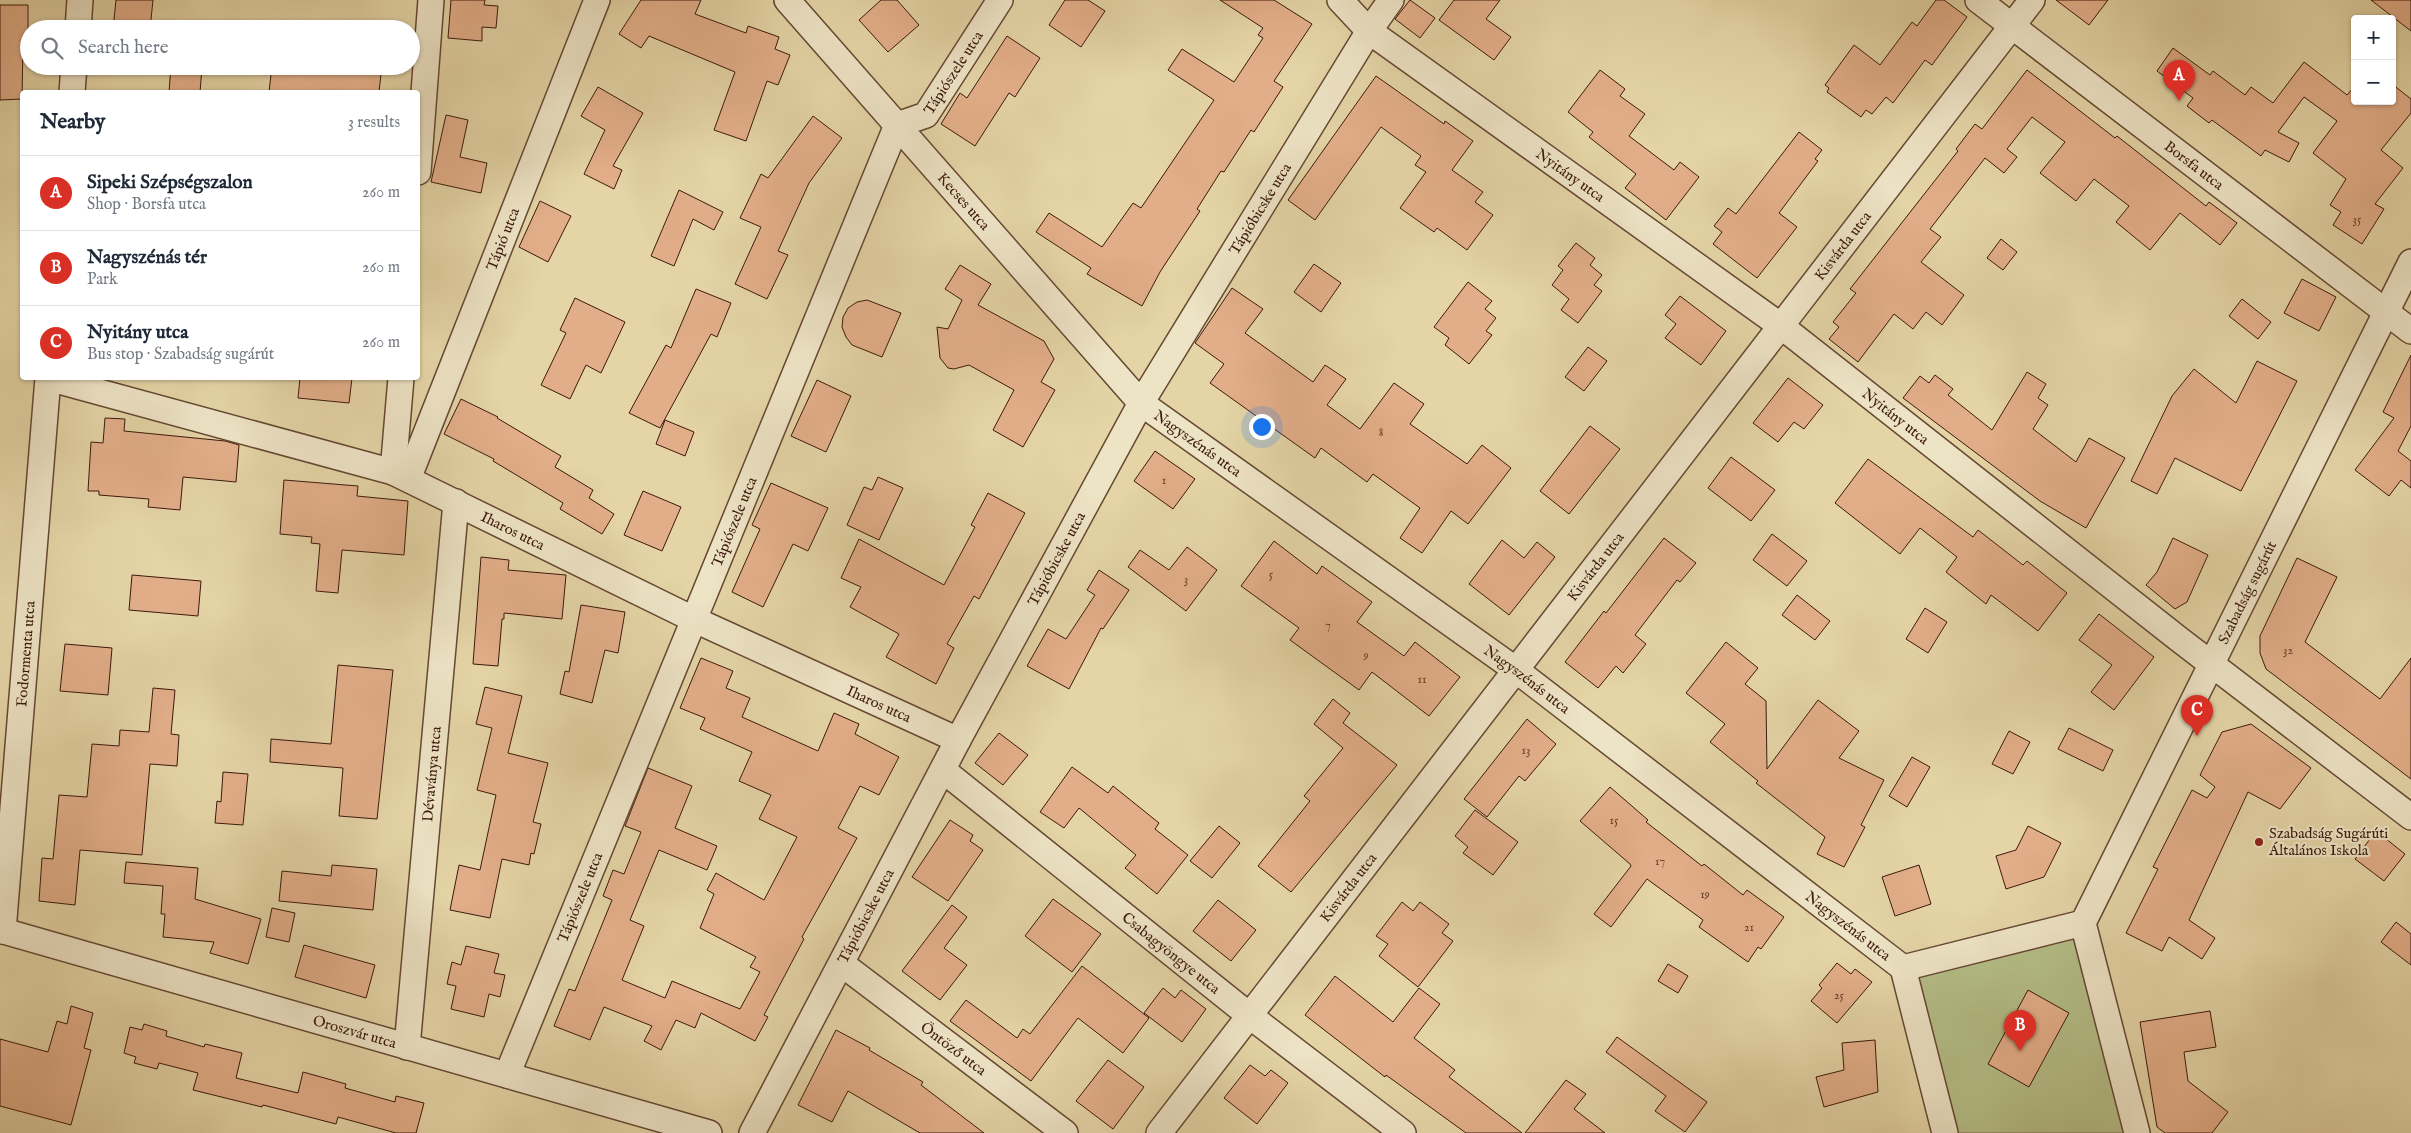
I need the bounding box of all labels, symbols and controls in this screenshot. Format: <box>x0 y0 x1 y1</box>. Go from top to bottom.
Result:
map controls <box>2351 15 2396 105</box>
button: + <box>2351 15 2396 60</box>
search box <box>20 20 420 75</box>
street label: Tápiószele utca <box>920 27 988 118</box>
icon: search <box>38 34 66 62</box>
text: Search here <box>78 36 169 60</box>
pin: A <box>2163 60 2195 101</box>
button: − <box>2351 60 2396 105</box>
text: Nearby <box>40 109 105 136</box>
text: 3 results <box>348 113 400 133</box>
street label: Borsfa utca <box>2160 137 2228 195</box>
street label: Nyitány utca <box>1532 144 1609 207</box>
street label: Tápióbicske utca <box>1225 159 1296 258</box>
street label: Kecses utca <box>933 169 994 235</box>
text: Sipeki Szépségszalon <box>87 171 253 195</box>
text: A <box>51 183 61 203</box>
text: 260 m <box>362 183 400 203</box>
text: Shop · Borsfa utca <box>87 195 206 215</box>
street label: Tápió utca <box>482 205 524 273</box>
street label: Kisvárda utca <box>1810 207 1876 285</box>
house number: 35 <box>2353 212 2362 227</box>
text: Nagyszénás tér <box>87 246 207 270</box>
text: B <box>51 258 61 278</box>
text: 260 m <box>362 258 400 278</box>
text: Park <box>87 270 117 290</box>
text: Nyitány utca <box>87 321 188 345</box>
text: C <box>50 333 62 353</box>
text: 260 m <box>362 333 400 353</box>
text: Bus stop · Szabadság sugárút <box>87 345 274 365</box>
street label: Nyitány utca <box>1858 384 1933 449</box>
street label: Nagyszénás utca <box>1150 406 1245 482</box>
your location <box>1249 414 1275 440</box>
house number: 8 <box>1379 425 1384 440</box>
house number: 1 <box>1162 473 1166 488</box>
street label: Tápiószele utca <box>708 474 762 570</box>
street label: Iharos utca <box>477 507 548 555</box>
street label: Tápióbicske utca <box>1024 508 1090 609</box>
street label: Kisvárda utca <box>1563 528 1629 605</box>
street label: Szabadság sugárút <box>2214 538 2281 648</box>
house number: 5 <box>1269 567 1274 582</box>
house number: 3 <box>1184 572 1188 587</box>
street label: Fodormenta utca <box>12 600 40 708</box>
house number: 7 <box>1325 618 1331 633</box>
street label: Nagyszénás utca <box>1480 641 1574 718</box>
house number: 32 <box>2283 643 2293 658</box>
house number: 9 <box>1362 648 1369 663</box>
house number: 11 <box>1418 672 1426 687</box>
street label: Iharos utca <box>843 681 914 728</box>
pin: C <box>2181 695 2213 736</box>
street label: Dévaványa utca <box>418 725 446 823</box>
house number: 13 <box>1522 743 1530 758</box>
house number: 15 <box>1610 813 1619 828</box>
place label: Szabadság Sugárúti Általános Iskola <box>2268 824 2388 860</box>
marker: Szabadság Sugárúti Általános Iskola <box>2253 836 2265 848</box>
street label: Tápiószele utca <box>553 849 608 946</box>
street label: Kisvárda utca <box>1316 849 1382 926</box>
house number: 17 <box>1655 854 1665 869</box>
street label: Tápióbicske utca <box>834 865 899 967</box>
house number: 19 <box>1700 887 1710 902</box>
street label: Nagyszénás utca <box>1801 887 1895 965</box>
street label: Csabagyöngye utca <box>1118 908 1224 999</box>
house number: 21 <box>1744 920 1754 935</box>
house number: 25 <box>1834 988 1845 1003</box>
pin: B <box>2004 1010 2036 1051</box>
street label: Oroszvár utca <box>311 1011 399 1053</box>
street label: Öntöző utca <box>917 1018 990 1080</box>

